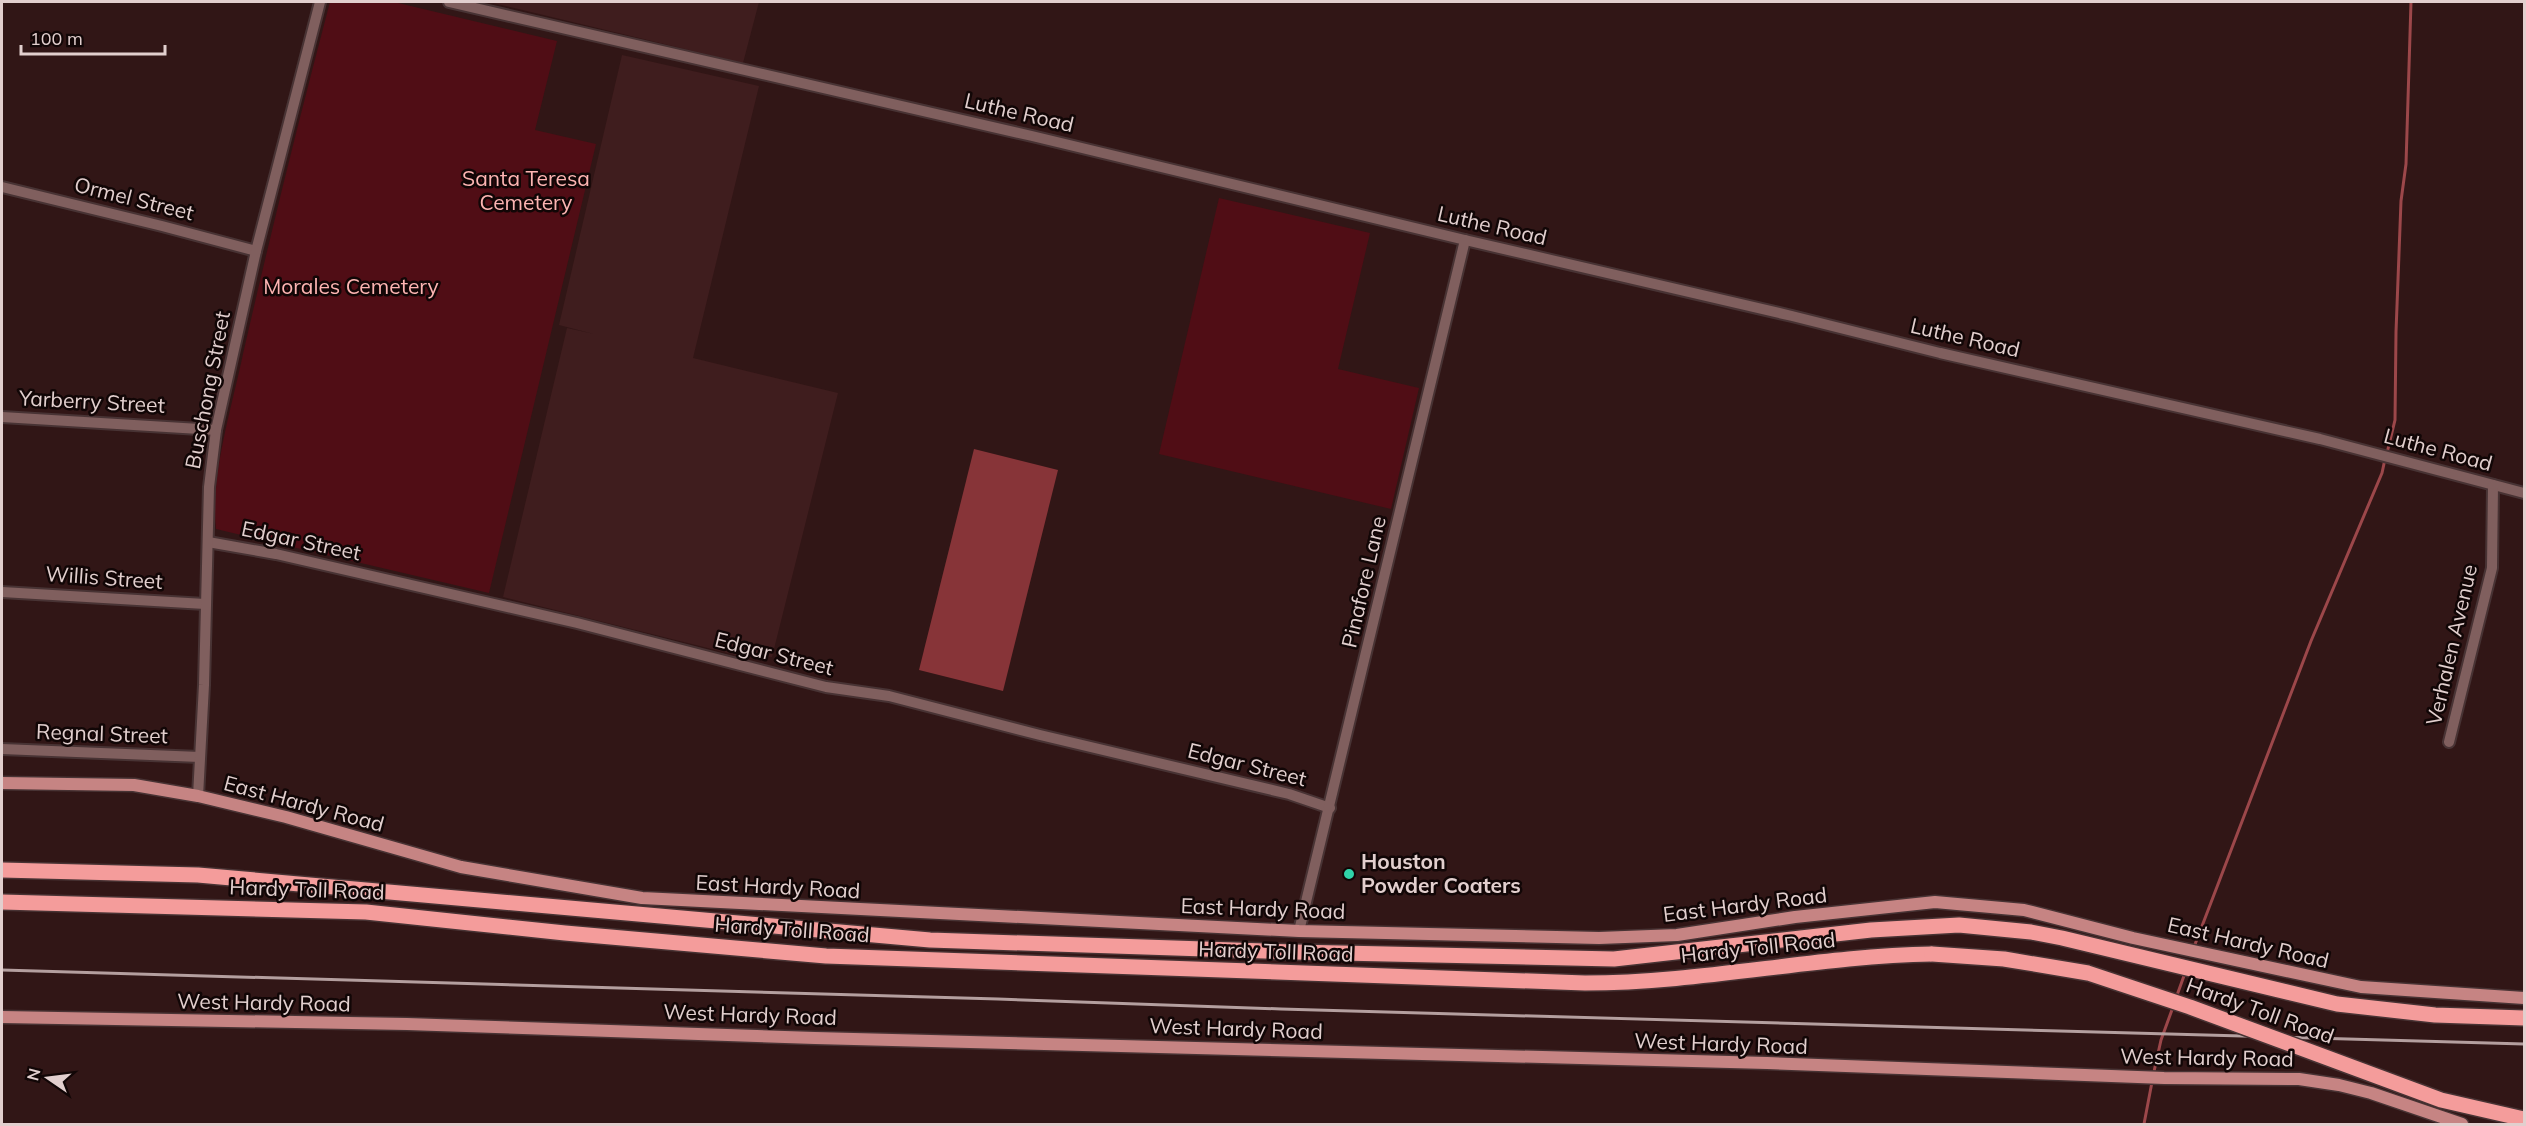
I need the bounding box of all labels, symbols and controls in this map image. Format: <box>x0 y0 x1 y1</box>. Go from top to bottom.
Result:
scale bar <box>21 18 165 56</box>
text: 100 m <box>30 27 83 50</box>
street label: Luthe Road <box>962 87 1076 137</box>
park label: Santa Teresa Cemetery <box>462 165 590 215</box>
street label: Ormel Street <box>72 171 197 225</box>
street label: Luthe Road <box>1435 200 1549 250</box>
park label: Morales Cemetery <box>263 273 439 299</box>
street label: Buschong Street <box>179 309 235 471</box>
street label: Luthe Road <box>1908 312 2022 362</box>
street label: Yarberry Street <box>17 384 166 418</box>
street label: Luthe Road <box>2381 422 2495 476</box>
street label: Pinafore Lane <box>1335 513 1391 650</box>
street label: Edgar Street <box>239 515 363 565</box>
street label: Willis Street <box>45 560 163 594</box>
street label: Verhalen Avenue <box>2420 562 2482 728</box>
street label: Edgar Street <box>712 626 836 680</box>
street label: Regnal Street <box>36 718 168 748</box>
street label: Edgar Street <box>1185 737 1309 791</box>
street label: East Hardy Road <box>221 769 387 837</box>
place label: Houston Powder Coaters <box>1361 848 1521 898</box>
marker: Houston Powder Coaters <box>1342 867 1356 881</box>
street label: East Hardy Road <box>695 869 861 903</box>
street label: Hardy Toll Road <box>229 873 385 905</box>
street label: East Hardy Road <box>1661 881 1828 927</box>
street label: East Hardy Road <box>1180 892 1346 924</box>
street label: Hardy Toll Road <box>714 911 871 947</box>
street label: East Hardy Road <box>2165 911 2331 973</box>
street label: Hardy Toll Road <box>1679 926 1837 968</box>
street label: Hardy Toll Road <box>1198 935 1354 967</box>
street label: Hardy Toll Road <box>2183 971 2338 1049</box>
street label: West Hardy Road <box>177 987 351 1017</box>
street label: West Hardy Road <box>663 998 837 1030</box>
street label: West Hardy Road <box>1149 1012 1323 1044</box>
street label: West Hardy Road <box>1634 1027 1808 1059</box>
street label: West Hardy Road <box>2120 1042 2294 1072</box>
north arrow <box>18 1048 78 1108</box>
text: N <box>22 1066 45 1083</box>

